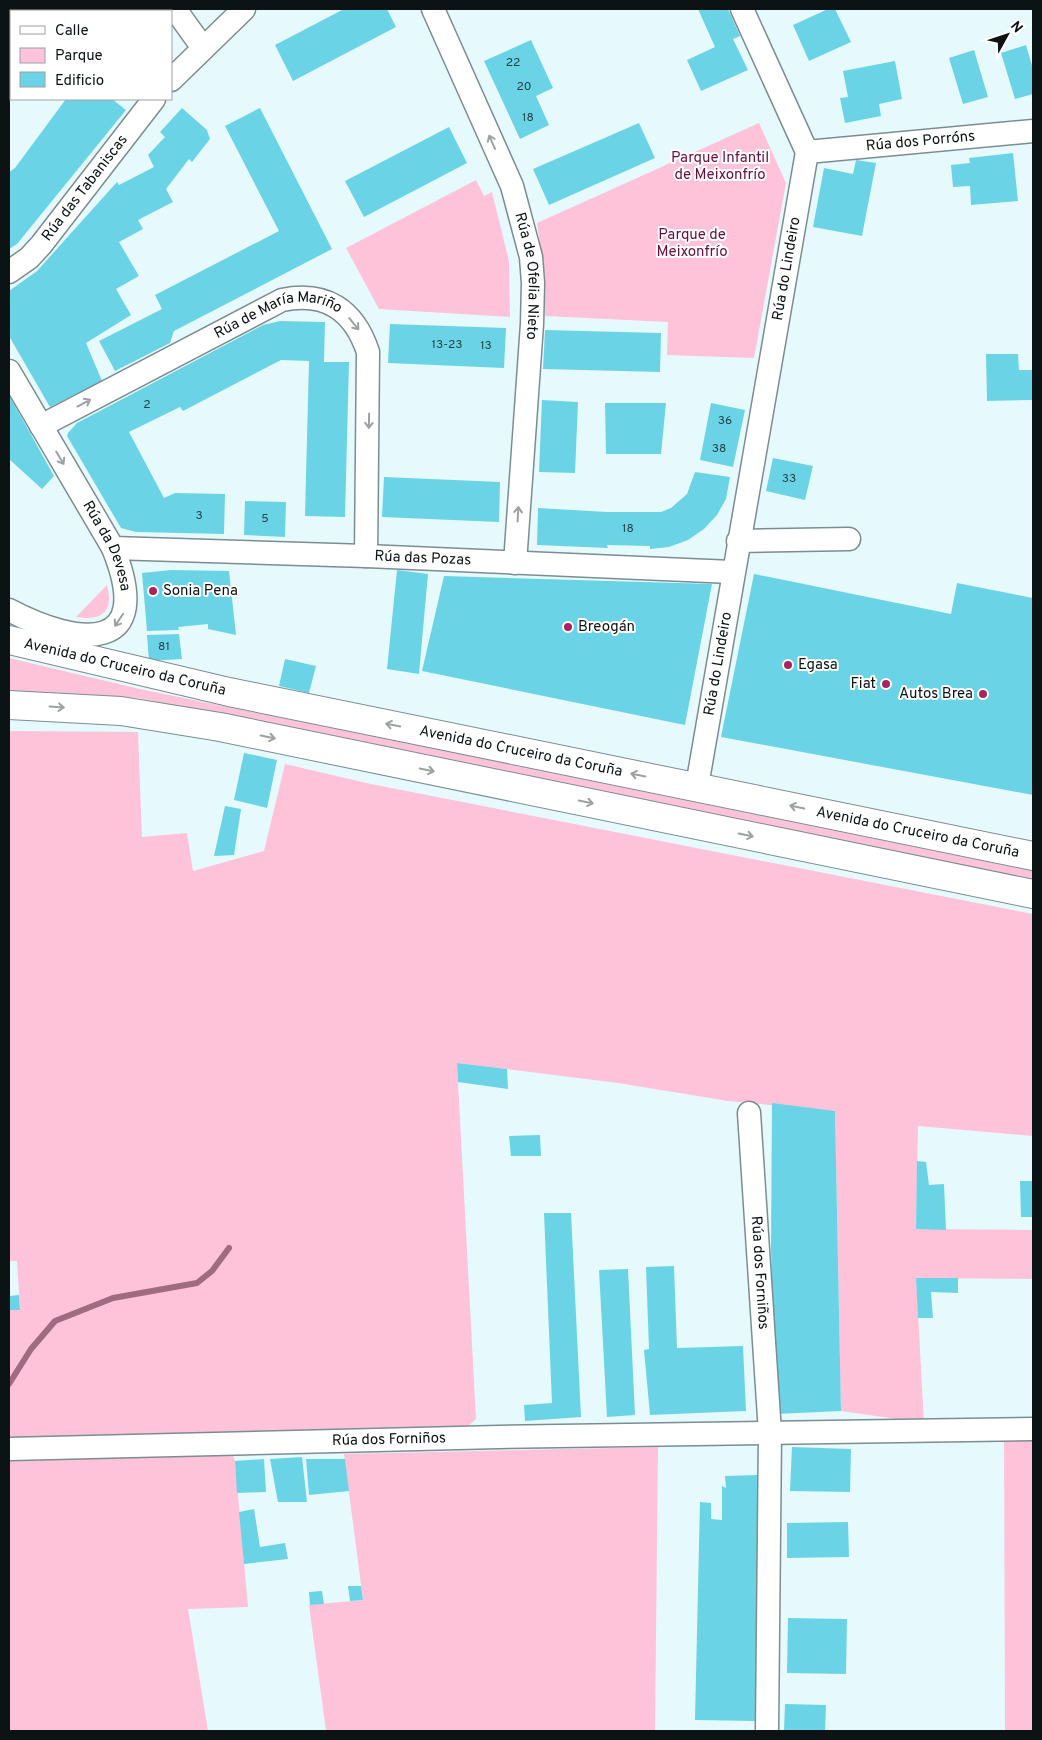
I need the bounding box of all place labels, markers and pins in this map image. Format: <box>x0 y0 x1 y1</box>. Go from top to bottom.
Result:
place label: Sonia Pena <box>163 582 238 601</box>
marker: Sonia Pena <box>147 585 159 597</box>
place label: Breogán <box>578 618 635 637</box>
marker: Breogán <box>562 621 574 633</box>
place label: Egasa <box>798 656 838 675</box>
marker: Egasa <box>782 659 794 671</box>
place label: Fiat <box>850 675 876 694</box>
marker: Fiat <box>880 678 892 690</box>
place label: Autos Brea <box>899 685 973 704</box>
marker: Autos Brea <box>977 688 989 700</box>

